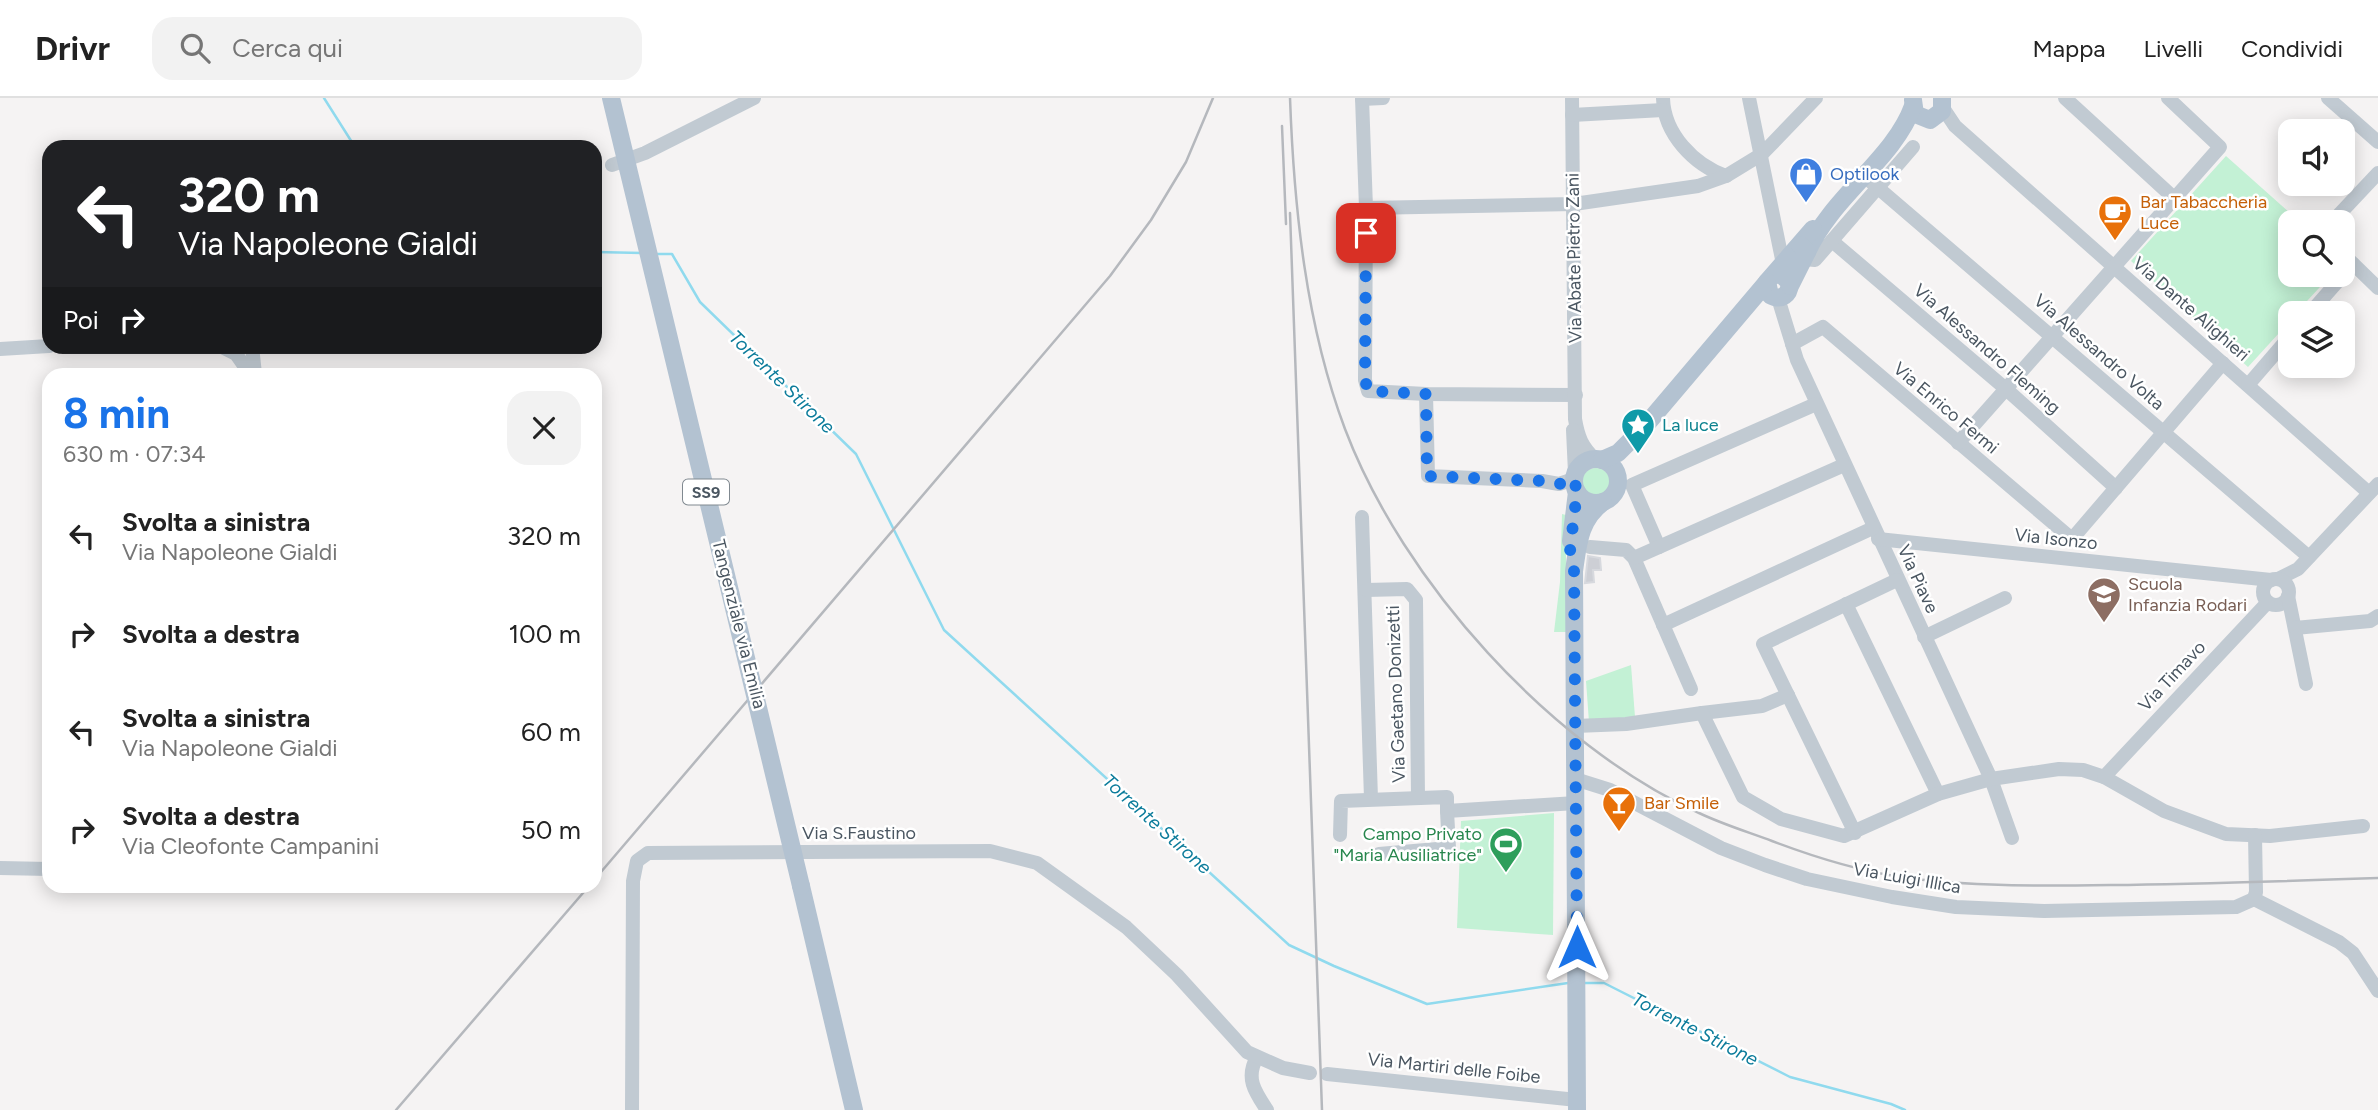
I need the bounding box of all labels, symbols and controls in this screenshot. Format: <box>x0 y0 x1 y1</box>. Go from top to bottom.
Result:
search box <box>152 17 642 80</box>
text: Drivr <box>35 29 110 68</box>
icon: search <box>176 29 214 67</box>
text: Cerca qui <box>232 32 343 64</box>
text: Mappa <box>2032 34 2106 63</box>
text: Livelli <box>2144 34 2203 63</box>
text: Condividi <box>2241 34 2343 63</box>
map controls <box>2278 119 2355 378</box>
button: sound <box>2278 119 2355 196</box>
shop icon: Optilook <box>1787 155 1825 204</box>
place label: Optilook <box>1830 163 1899 185</box>
text: 320 m <box>178 165 320 224</box>
icon: left <box>63 168 154 259</box>
street label: Via Abate Pietro Zani <box>1562 173 1586 343</box>
place label: Bar Tabaccheria Luce <box>2140 191 2267 234</box>
cafe icon: Bar Tabaccheria Luce <box>2096 193 2134 242</box>
pin <box>1336 203 1396 263</box>
button: search <box>2278 210 2355 287</box>
icon: arrive <box>1347 214 1385 252</box>
text: Via Napoleone Gialdi <box>178 225 478 263</box>
street label: Via Dante Alighieri <box>2128 252 2254 366</box>
street label: Via Alessandro Fleming <box>1909 279 2065 419</box>
street label: Via Alessandro Volta <box>2029 289 2169 415</box>
icon: right <box>113 301 151 339</box>
button: layers <box>2278 301 2355 378</box>
text: Poi <box>63 304 99 336</box>
water label: Torrente Stirone <box>724 326 840 439</box>
street label: Via Enrico Fermi <box>1889 357 2003 459</box>
text: 8 min <box>63 388 170 439</box>
button: close <box>507 391 581 465</box>
place icon: La luce <box>1619 406 1657 455</box>
place label: La luce <box>1662 414 1719 436</box>
text: 630 m · 07:34 <box>63 440 205 468</box>
road number: SS9 <box>683 480 729 504</box>
text: Svolta a sinistra <box>122 506 310 538</box>
icon: left <box>63 517 101 555</box>
text: 320 m <box>507 520 581 552</box>
street label: Via Isonzo <box>2013 524 2099 554</box>
street label: Tangenziale via Emilia <box>707 537 771 711</box>
text: Via Napoleone Gialdi <box>122 538 338 566</box>
street label: Via Piave <box>1893 541 1943 617</box>
place label: Scuola Infanzia Rodari <box>2128 573 2247 616</box>
school or university icon: Scuola Infanzia Rodari <box>2085 575 2123 624</box>
street label: Via Gaetano Donizetti <box>1382 605 1410 783</box>
icon: right <box>63 615 101 653</box>
text: Svolta a destra <box>122 618 300 650</box>
text: 100 m <box>508 618 581 650</box>
street label: Via Timavo <box>2134 636 2210 716</box>
text: Svolta a sinistra <box>122 702 310 734</box>
icon: left <box>63 713 101 751</box>
text: 60 m <box>521 716 581 748</box>
text: Via Napoleone Gialdi <box>122 734 338 762</box>
water label: Torrente Stirone <box>1098 769 1217 879</box>
bar icon: Bar Smile <box>1600 784 1638 833</box>
place label: Bar Smile <box>1644 792 1719 814</box>
text: Svolta a destra <box>122 800 300 832</box>
icon: right <box>63 811 101 849</box>
text: 50 m <box>521 814 581 846</box>
street label: Via S.Faustino <box>802 822 916 844</box>
place label: Campo Privato "Maria Ausiliatrice" <box>1333 823 1482 866</box>
sports icon: Campo Privato "Maria Ausiliatrice" <box>1487 825 1525 874</box>
text: Via Cleofonte Campanini <box>122 832 379 860</box>
street label: Via Luigi Illica <box>1851 858 1963 898</box>
position arrow <box>1540 910 1614 984</box>
water label: Torrente Stirone <box>1628 987 1763 1071</box>
street label: Via Martiri delle Foibe <box>1366 1048 1542 1088</box>

